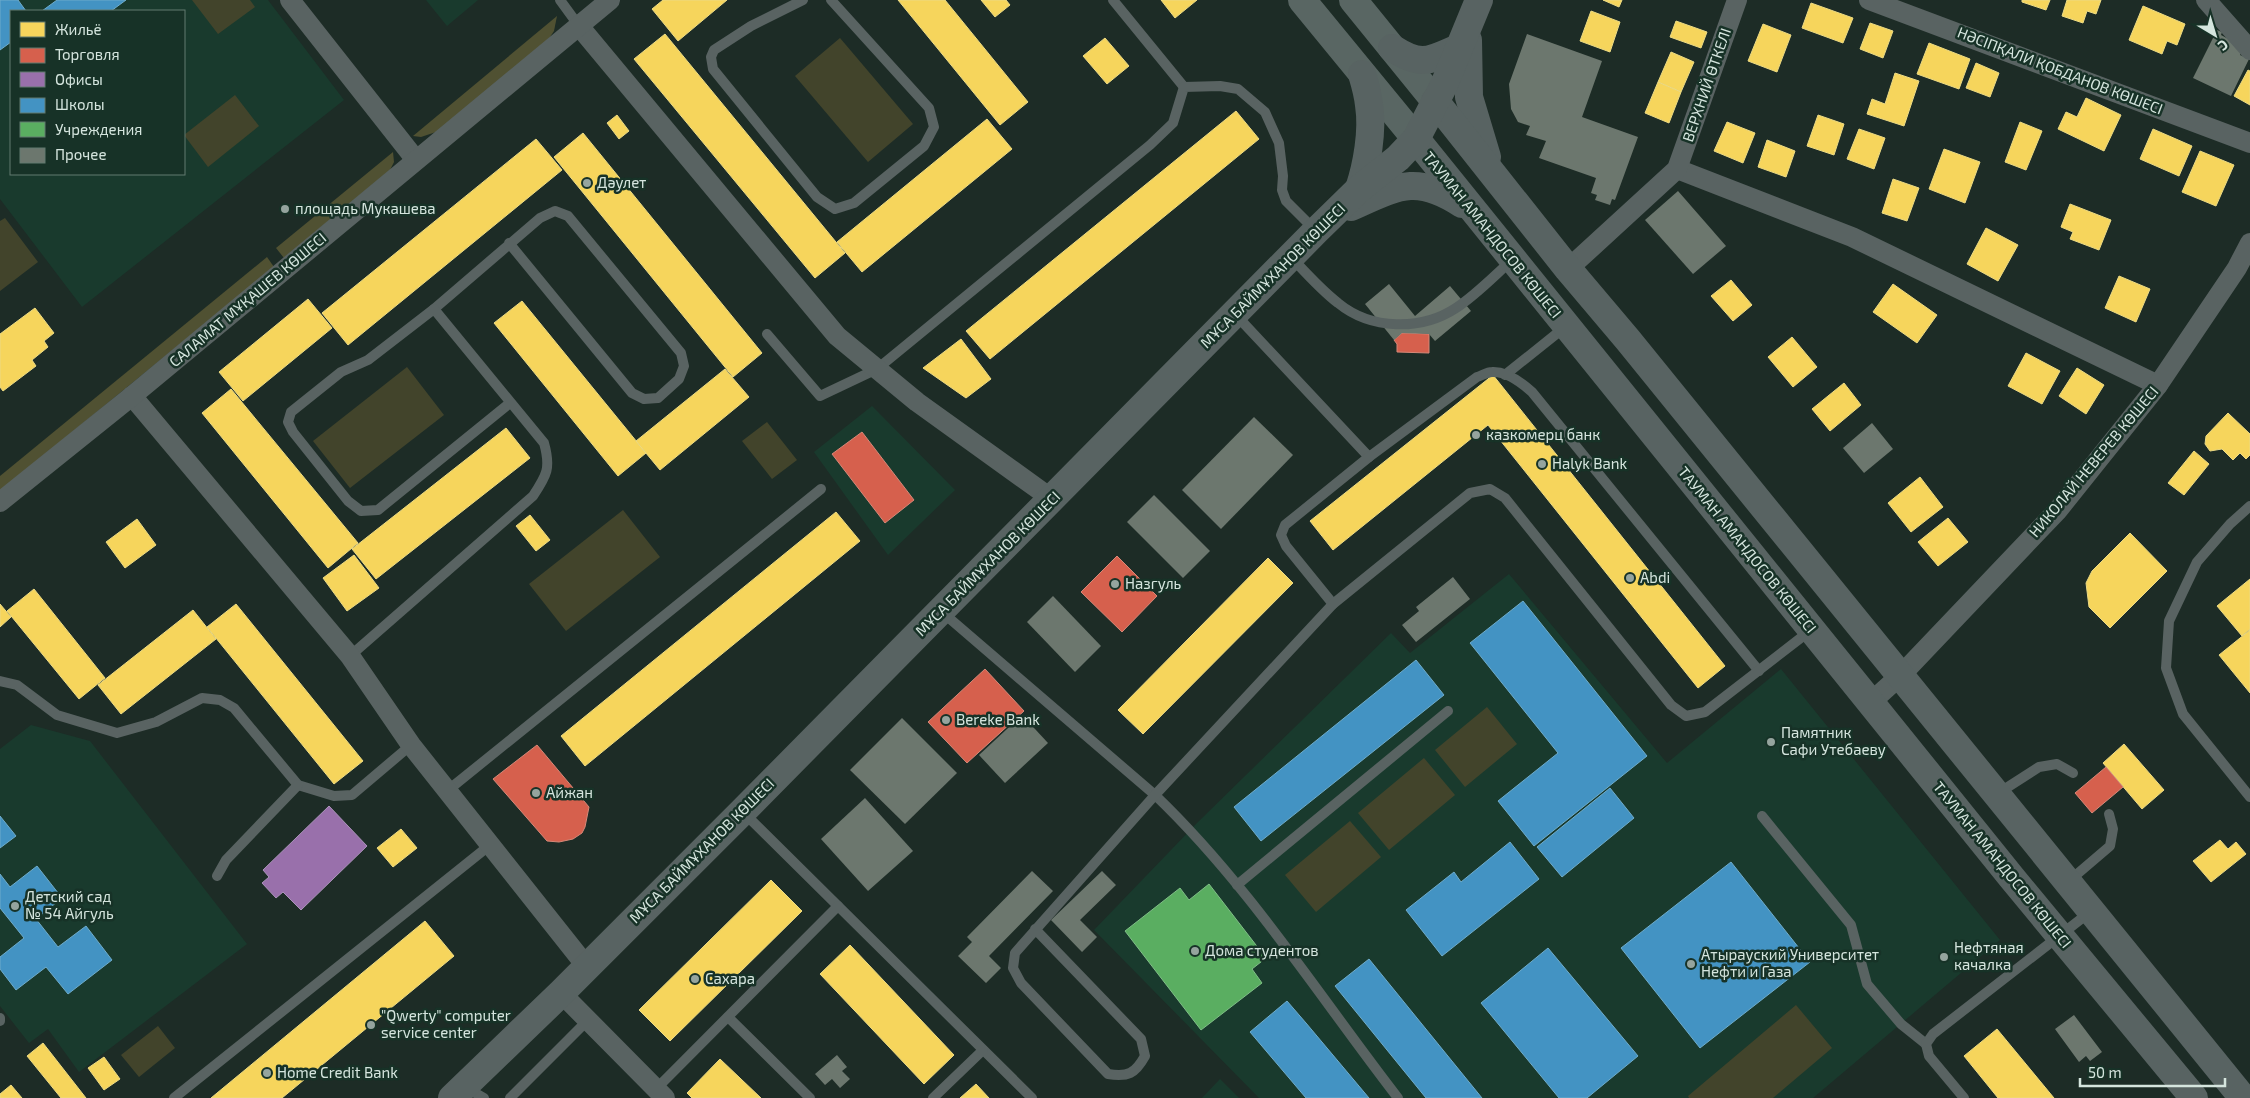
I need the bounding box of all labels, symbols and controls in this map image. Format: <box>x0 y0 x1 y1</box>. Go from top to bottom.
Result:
legend <box>10 10 185 175</box>
north arrow <box>2190 10 2240 60</box>
text: Жильё <box>55 20 102 38</box>
street label: НӘСІПҚАЛИ ҚОБДАНОВ КӨШЕСІ <box>1955 23 2165 118</box>
street label: ВЕРХНИЙ ӨТКЕЛІ <box>1678 25 1734 144</box>
text: С <box>2215 36 2232 55</box>
text: Торговля <box>55 45 120 63</box>
text: Офисы <box>55 70 103 88</box>
text: Школы <box>55 95 105 113</box>
text: Учреждения <box>55 120 142 138</box>
text: Прочее <box>55 145 107 163</box>
street label: ТАУМАН АМАНДОСОВ КӨШЕСІ <box>1420 147 1566 321</box>
place label: Дәулет <box>597 173 646 192</box>
marker: Дәулет <box>581 177 593 189</box>
place label: площадь Мукашева <box>295 199 436 218</box>
street label: МҰСА БАЙМҰХАНОВ КӨШЕСІ <box>1196 199 1348 351</box>
marker: площадь Мукашева <box>279 203 291 215</box>
street label: САЛАМАТ МҰҚАШЕВ КӨШЕСІ <box>165 228 330 370</box>
street label: НИКОЛАЙ НЕВЕРЕВ КӨШЕСІ <box>2025 382 2162 540</box>
place label: казкомерц банк <box>1486 425 1600 443</box>
marker: казкомерц банк <box>1470 429 1482 441</box>
place label: Halyk Bank <box>1552 454 1627 472</box>
marker: Halyk Bank <box>1536 458 1548 470</box>
street label: ТАУМАН АМАНДОСОВ КӨШЕСІ <box>1675 462 1821 636</box>
street label: МҰСА БАЙМҰХАНОВ КӨШЕСІ <box>911 487 1063 639</box>
place label: Abdi <box>1640 568 1670 586</box>
marker: Abdi <box>1624 572 1636 584</box>
place label: Назгуль <box>1125 574 1182 593</box>
marker: Назгуль <box>1109 578 1121 590</box>
place label: Bereke Bank <box>956 710 1040 728</box>
marker: Bereke Bank <box>940 714 952 726</box>
place label: Памятник Сафи Утебаеву <box>1781 723 1886 759</box>
marker: Памятник Сафи Утебаеву <box>1765 736 1777 748</box>
street label: МҰСА БАЙМҰХАНОВ КӨШЕСІ <box>625 774 777 926</box>
street label: ТАУМАН АМАНДОСОВ КӨШЕСІ <box>1930 777 2076 951</box>
place label: Айжан <box>546 783 593 801</box>
marker: Айжан <box>530 787 542 799</box>
place label: Детский сад № 54 Айгуль <box>25 887 114 923</box>
marker: Детский сад № 54 Айгуль <box>9 900 21 912</box>
place label: Нефтяная качалка <box>1954 938 2024 973</box>
place label: Дома студентов <box>1205 941 1319 960</box>
marker: Дома студентов <box>1189 945 1201 957</box>
place label: Атырауский Университет Нефти и Газа <box>1701 945 1879 980</box>
marker: Нефтяная качалка <box>1938 951 1950 963</box>
marker: Атырауский Университет Нефти и Газа <box>1685 958 1697 970</box>
place label: Сахара <box>705 969 755 987</box>
marker: Сахара <box>689 973 701 985</box>
place label: "Qwerty" computer service center <box>381 1006 511 1041</box>
marker: "Qwerty" computer service center <box>365 1019 377 1031</box>
scale bar <box>2080 1056 2225 1088</box>
place label: Home Credit Bank <box>277 1063 398 1081</box>
text: 50 m <box>2088 1063 2122 1081</box>
marker: Home Credit Bank <box>261 1067 273 1079</box>

